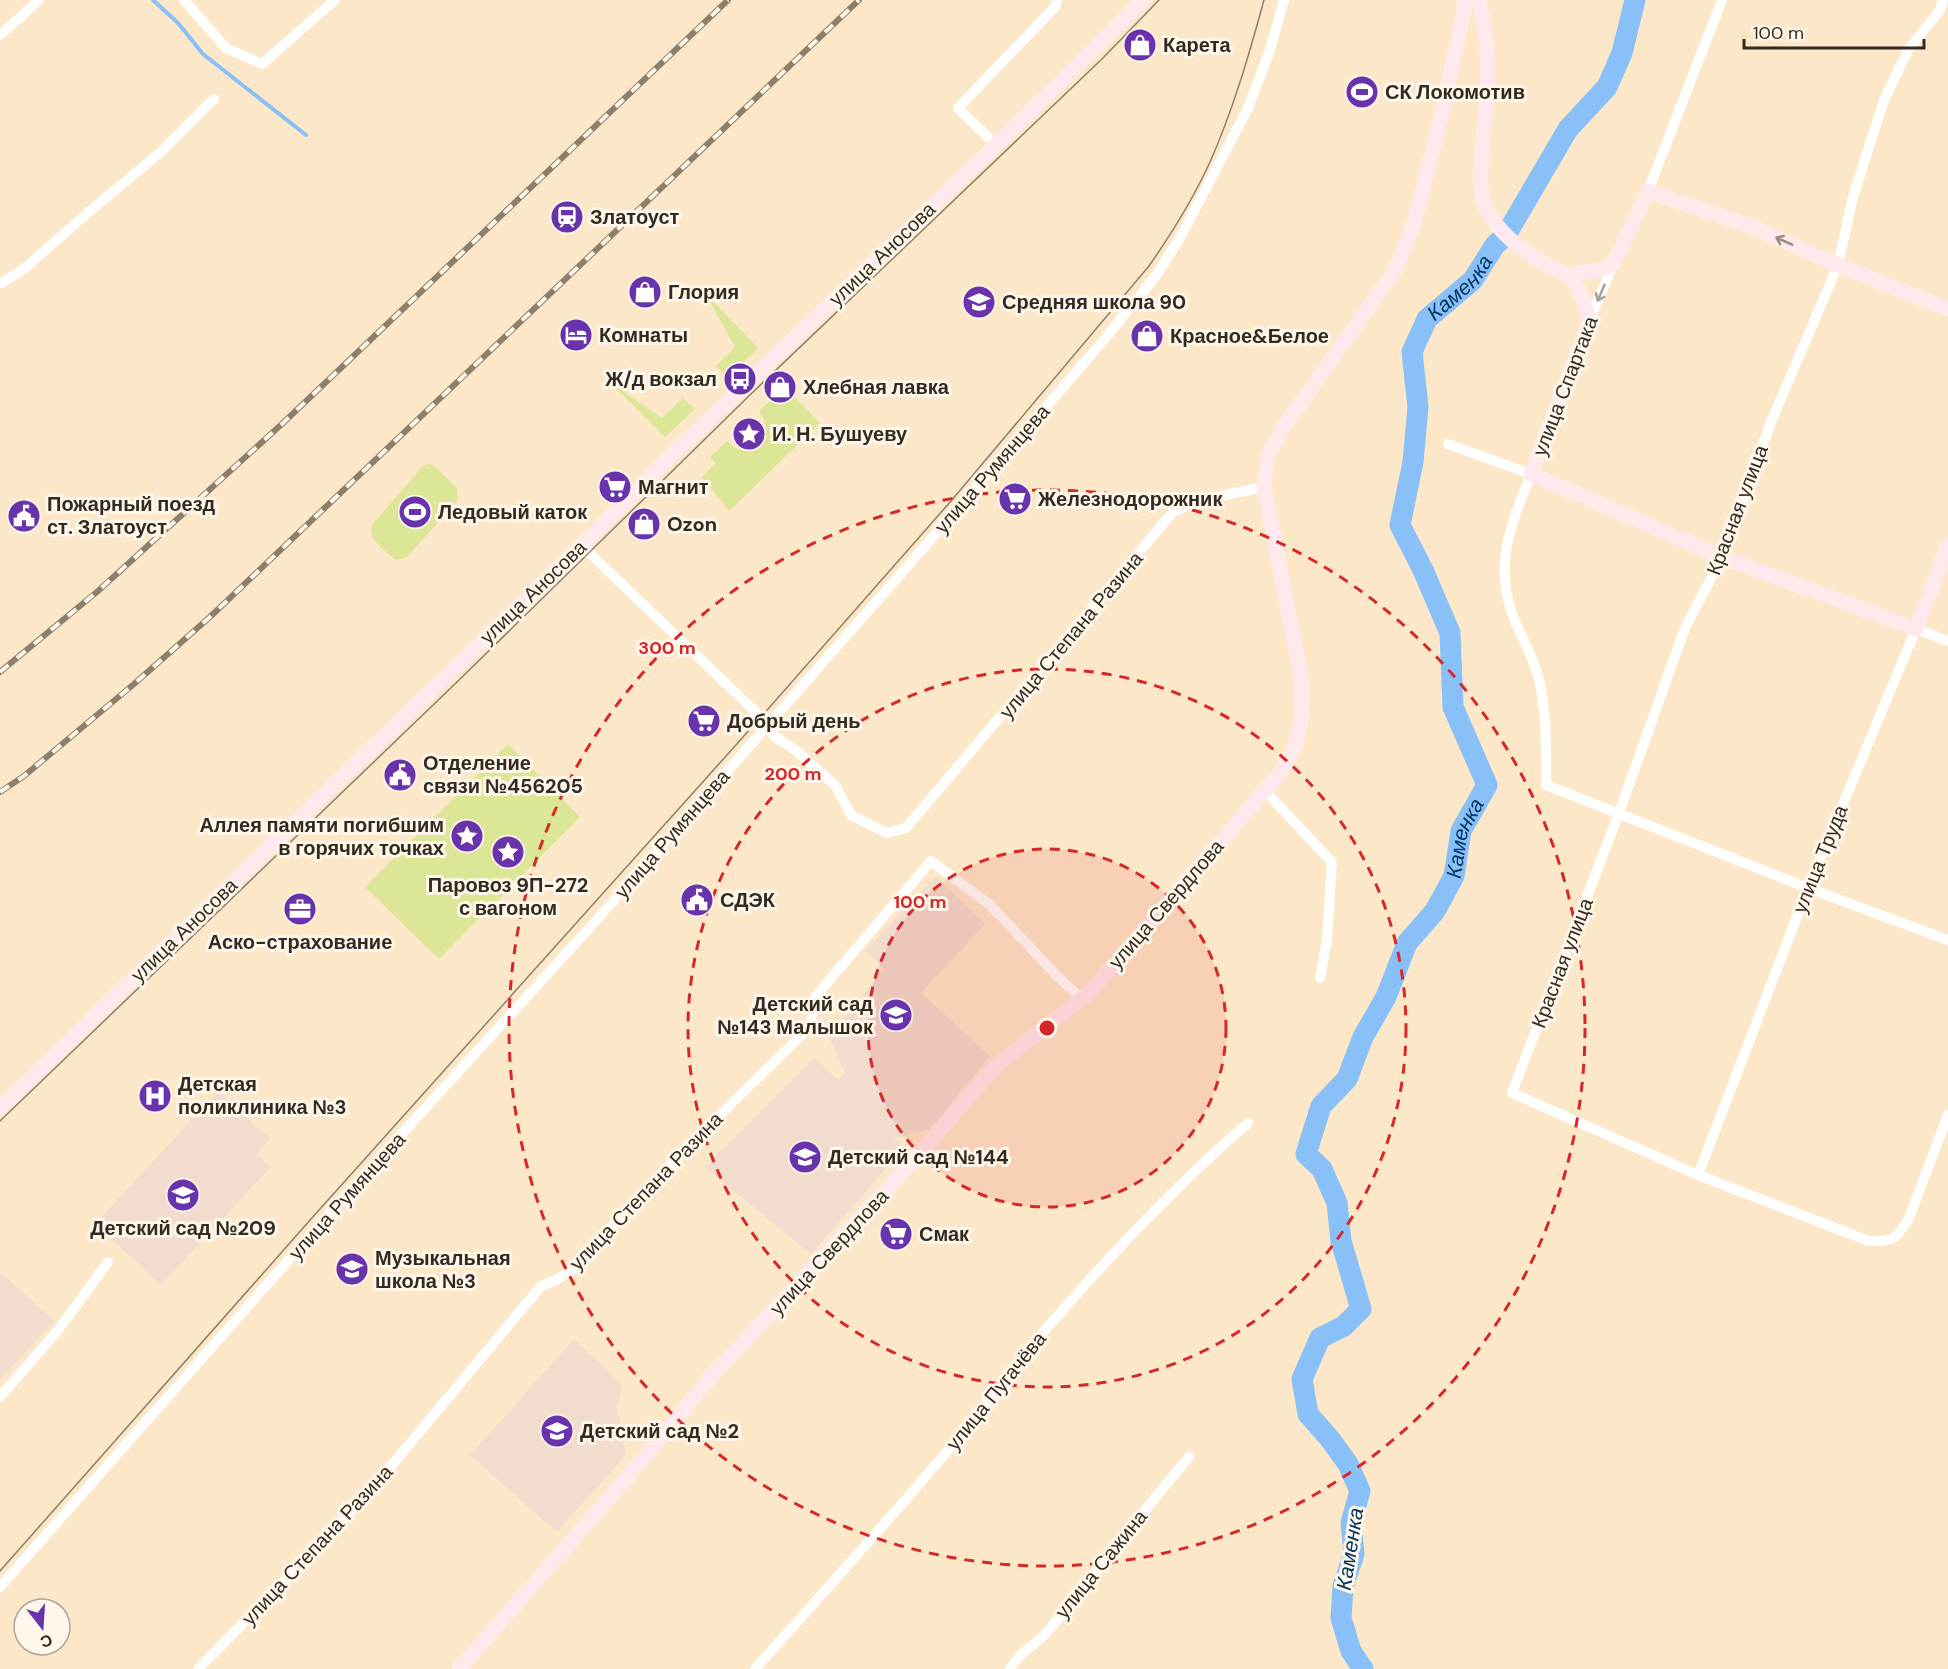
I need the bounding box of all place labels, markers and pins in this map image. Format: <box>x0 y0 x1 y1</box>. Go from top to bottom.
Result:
shop icon: Карета <box>1122 27 1158 63</box>
place label: Карета <box>1163 32 1231 58</box>
sports icon: СК Локомотив <box>1344 74 1380 110</box>
place label: СК Локомотив <box>1385 79 1525 105</box>
station icon: Златоуст <box>549 199 585 235</box>
place label: Златоуст <box>590 204 680 230</box>
shop icon: Глория <box>627 274 663 310</box>
place label: Глория <box>668 279 739 305</box>
school or university icon: Средняя школа 90 <box>961 284 997 320</box>
place label: Средняя школа 90 <box>1002 289 1186 315</box>
hotel icon: Комнаты <box>558 317 594 353</box>
shop icon: Красное&Белое <box>1129 318 1165 354</box>
place label: Комнаты <box>599 322 688 348</box>
place label: Красное&Белое <box>1170 323 1329 349</box>
bus stop icon: Ж/д вокзал <box>722 361 758 397</box>
place label: Ж/д вокзал <box>604 366 717 392</box>
shop icon: Хлебная лавка <box>762 369 798 405</box>
place label: Хлебная лавка <box>803 374 950 400</box>
place icon: И. Н. Бушуеву <box>731 416 767 452</box>
place label: И. Н. Бушуеву <box>772 421 908 447</box>
supermarket icon: Магнит <box>597 469 633 505</box>
place label: Магнит <box>638 474 709 500</box>
supermarket icon: Железнодорожник <box>997 481 1033 517</box>
place label: Железнодорожник <box>1037 486 1223 512</box>
place label: Пожарный поезд ст. Златоуст <box>47 491 216 540</box>
sports icon: Ледовый каток <box>397 494 433 530</box>
public building icon: Пожарный поезд ст. Златоуст <box>6 498 42 534</box>
place label: Ледовый каток <box>438 499 588 525</box>
shop icon: Ozon <box>626 506 662 542</box>
place label: Ozon <box>667 511 717 537</box>
supermarket icon: Добрый день <box>686 703 722 739</box>
place label: Добрый день <box>727 708 861 734</box>
place label: Отделение связи №456205 <box>423 750 583 799</box>
public building icon: Отделение связи №456205 <box>382 757 418 793</box>
place label: Аллея памяти погибшим в горячих точках <box>199 812 444 861</box>
place icon: Аллея памяти погибшим в горячих точках <box>449 818 485 854</box>
place icon: Паровоз 9П-272 с вагоном <box>490 834 526 870</box>
place label: Паровоз 9П-272 с вагоном <box>428 872 588 921</box>
public building icon: СДЭК <box>679 882 715 918</box>
place label: СДЭК <box>720 887 776 913</box>
office icon: Аско-страхование <box>282 891 318 927</box>
place label: Аско-страхование <box>208 929 392 955</box>
place label: Детский сад №143 Малышок <box>717 991 874 1040</box>
school or university icon: Детский сад №143 Малышок <box>878 997 914 1033</box>
centre of rings <box>1037 1018 1057 1038</box>
place label: Детская поликлиника №3 <box>178 1071 347 1120</box>
hospital icon: Детская поликлиника №3 <box>137 1078 173 1114</box>
school or university icon: Детский сад №144 <box>787 1139 823 1175</box>
place label: Детский сад №144 <box>828 1144 1009 1170</box>
school or university icon: Детский сад №209 <box>165 1177 201 1213</box>
place label: Детский сад №209 <box>90 1215 276 1241</box>
supermarket icon: Смак <box>878 1216 914 1252</box>
place label: Смак <box>919 1221 970 1247</box>
place label: Музыкальная школа №3 <box>375 1245 511 1294</box>
school or university icon: Музыкальная школа №3 <box>334 1251 370 1287</box>
school or university icon: Детский сад №2 <box>539 1413 575 1449</box>
place label: Детский сад №2 <box>580 1418 739 1444</box>

